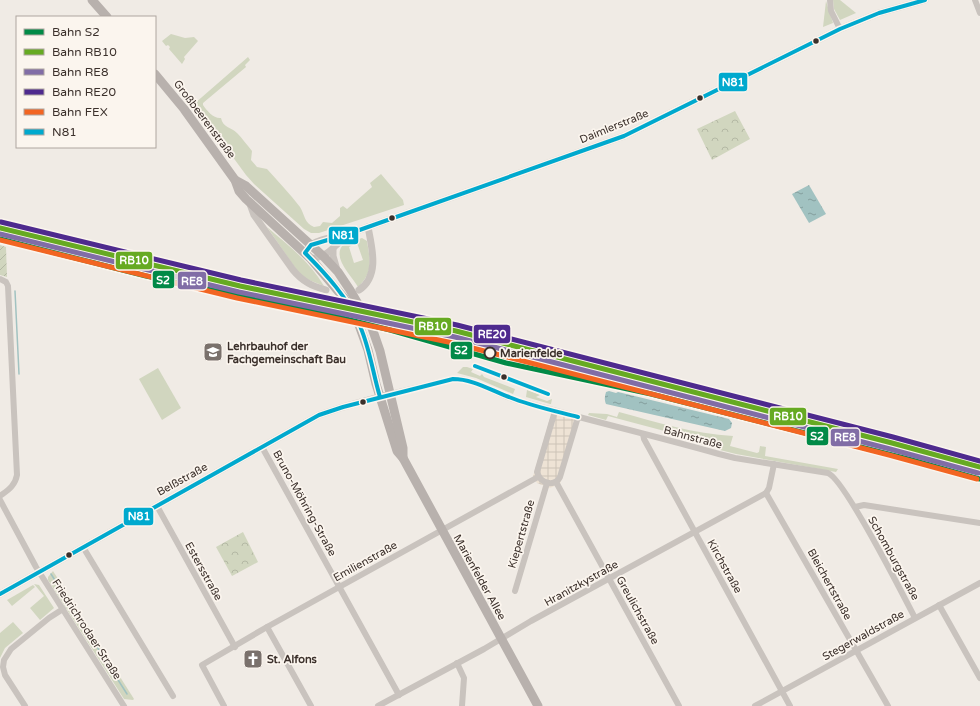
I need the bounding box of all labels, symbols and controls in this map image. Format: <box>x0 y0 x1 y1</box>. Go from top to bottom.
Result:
legend <box>16 16 156 148</box>
text: Bahn S2 <box>52 25 100 39</box>
unlabelled marker <box>811 36 821 46</box>
text: Bahn RB10 <box>52 45 117 59</box>
text: Bahn RE8 <box>52 65 109 79</box>
line badge: N81 <box>718 72 748 92</box>
text: N81 <box>722 76 744 89</box>
street label: Großbeerenstraße <box>171 78 238 161</box>
text: Bahn RE20 <box>52 85 117 99</box>
unlabelled marker <box>695 93 705 103</box>
text: Bahn FEX <box>52 105 108 119</box>
street label: Daimlerstraße <box>578 107 651 146</box>
text: N81 <box>52 125 77 139</box>
unlabelled marker <box>387 213 397 223</box>
line badge: N81 <box>328 226 359 245</box>
text: N81 <box>332 229 354 242</box>
line badge: RB10 <box>115 251 153 270</box>
text: RB10 <box>119 254 149 267</box>
line badge: S2 <box>152 270 175 289</box>
line badge: RE8 <box>177 271 207 290</box>
text: S2 <box>156 274 170 287</box>
text: RE8 <box>181 275 203 288</box>
line badge: RB10 <box>414 317 452 336</box>
text: RB10 <box>418 320 448 333</box>
line badge: RE20 <box>473 324 511 344</box>
text: RE20 <box>478 328 506 341</box>
place label: Lehrbauhof der Fachgemeinschaft Bau <box>227 340 346 367</box>
school or university icon: Lehrbauhof der Fachgemeinschaft Bau <box>202 341 224 363</box>
line badge: S2 <box>450 341 473 360</box>
text: S2 <box>454 344 468 357</box>
marker: Marienfelde <box>483 346 497 360</box>
place label: Marienfelde <box>500 347 563 360</box>
unlabelled marker <box>499 372 509 382</box>
unlabelled marker <box>358 397 368 407</box>
line badge: RB10 <box>769 407 807 426</box>
text: RB10 <box>773 410 803 423</box>
street label: Bahnstraße <box>662 423 724 452</box>
line badge: S2 <box>806 426 829 446</box>
line badge: RE8 <box>830 428 860 447</box>
text: S2 <box>810 430 824 443</box>
text: RE8 <box>834 431 856 444</box>
street label: Bruno-Möhring-Straße <box>270 448 339 558</box>
street label: Belßstraße <box>155 460 210 499</box>
street label: Kiepertstraße <box>505 498 537 570</box>
line badge: N81 <box>123 507 154 526</box>
text: N81 <box>128 510 150 523</box>
street label: Schomburgstraße <box>865 514 922 602</box>
street label: Marienfelder Allee <box>451 532 508 622</box>
street label: Kirchstraße <box>704 537 745 595</box>
street label: Emilienstraße <box>331 539 399 584</box>
street label: Estersstraße <box>182 540 225 603</box>
street label: Bleichertstraße <box>805 546 854 622</box>
unlabelled marker <box>64 550 74 560</box>
street label: Hranitzkystraße <box>542 558 620 609</box>
street label: Greulichstraße <box>613 574 662 647</box>
street label: Friedrichrodaer Straße <box>49 577 124 682</box>
street label: Stegerwaldstraße <box>820 608 906 663</box>
church icon: St. Alfons <box>242 648 264 670</box>
place label: St. Alfons <box>267 653 318 666</box>

